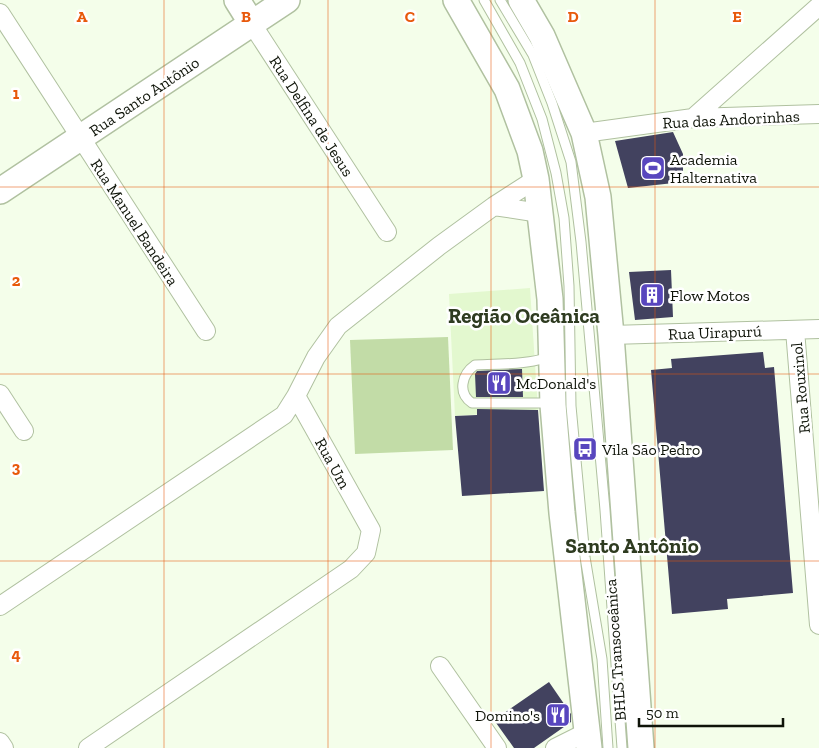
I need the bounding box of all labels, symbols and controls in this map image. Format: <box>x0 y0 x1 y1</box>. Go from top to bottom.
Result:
text: A <box>77 7 88 26</box>
text: B <box>241 7 251 26</box>
text: C <box>405 7 415 26</box>
text: D <box>567 7 579 26</box>
text: E <box>732 7 742 26</box>
street label: Rua Delfina de Jesus <box>266 52 358 180</box>
street label: Rua Santo Antônio <box>86 53 203 140</box>
text: 1 <box>13 84 20 103</box>
street label: Rua das Andorinhas <box>662 106 800 133</box>
place label: Academia Halternativa <box>670 150 757 187</box>
street label: Rua Manuel Bandeira <box>87 155 183 289</box>
sports icon: Academia Halternativa <box>640 155 666 181</box>
text: 2 <box>12 271 21 290</box>
building icon: Flow Motos <box>639 282 665 308</box>
place label: Flow Motos <box>670 286 750 305</box>
district label: Região Oceânica <box>448 303 600 328</box>
street label: Rua Uirapurú <box>668 321 762 344</box>
street label: Rua Rouxinol <box>787 342 814 434</box>
restaurant icon: McDonald's <box>486 370 512 396</box>
place label: McDonald's <box>516 374 596 393</box>
street label: Rua Um <box>311 435 354 492</box>
bus stop icon: Vila São Pedro <box>572 436 598 462</box>
place label: Vila São Pedro <box>601 440 700 459</box>
text: 3 <box>12 458 21 477</box>
district label: Santo Antônio <box>565 533 699 558</box>
street label: BHLS Transoceânica <box>601 578 630 722</box>
text: 4 <box>11 645 21 664</box>
scale bar <box>639 696 783 728</box>
restaurant icon: Domino's <box>545 702 571 728</box>
text: 50 m <box>646 704 679 722</box>
place label: Domino's <box>475 706 540 725</box>

